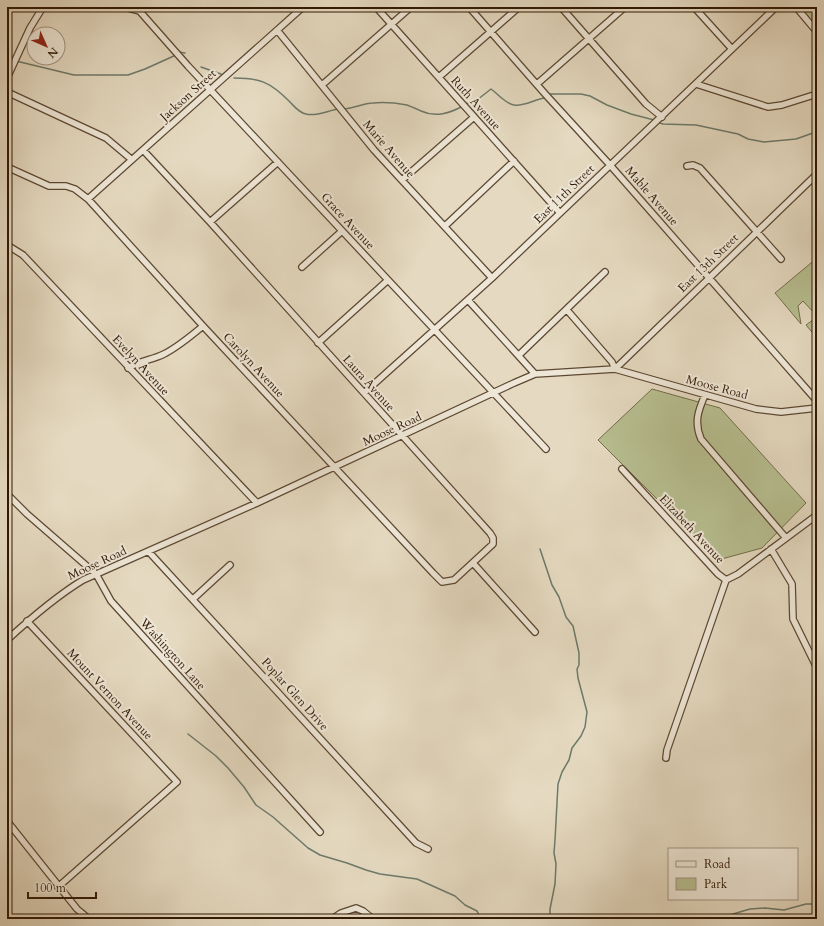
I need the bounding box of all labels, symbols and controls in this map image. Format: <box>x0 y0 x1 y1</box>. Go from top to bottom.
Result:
north arrow <box>26 26 66 66</box>
text: N <box>44 44 61 62</box>
street label: Jackson Street <box>155 65 220 126</box>
street label: Ruth Avenue <box>447 73 505 133</box>
street label: Marie Avenue <box>359 117 419 181</box>
street label: East 11th Street <box>530 161 598 227</box>
street label: Mable Avenue <box>622 163 682 229</box>
street label: Grace Avenue <box>318 189 378 253</box>
street label: East 13th Street <box>674 230 742 296</box>
street label: Carolyn Avenue <box>220 329 288 401</box>
street label: Evelyn Avenue <box>109 331 173 399</box>
street label: Laura Avenue <box>339 351 399 415</box>
street label: Moose Road <box>684 371 750 403</box>
street label: Moose Road <box>360 408 425 450</box>
street label: Elizabeth Avenue <box>656 491 728 567</box>
street label: Moose Road <box>65 542 130 584</box>
street label: Washington Lane <box>136 614 209 693</box>
street label: Mount Vernon Avenue <box>64 645 156 743</box>
street label: Poplar Glen Drive <box>258 654 332 734</box>
legend <box>668 848 798 900</box>
text: Road <box>704 856 731 872</box>
scale bar <box>28 874 96 900</box>
text: Park <box>704 876 728 892</box>
text: 100 m <box>34 880 67 896</box>

